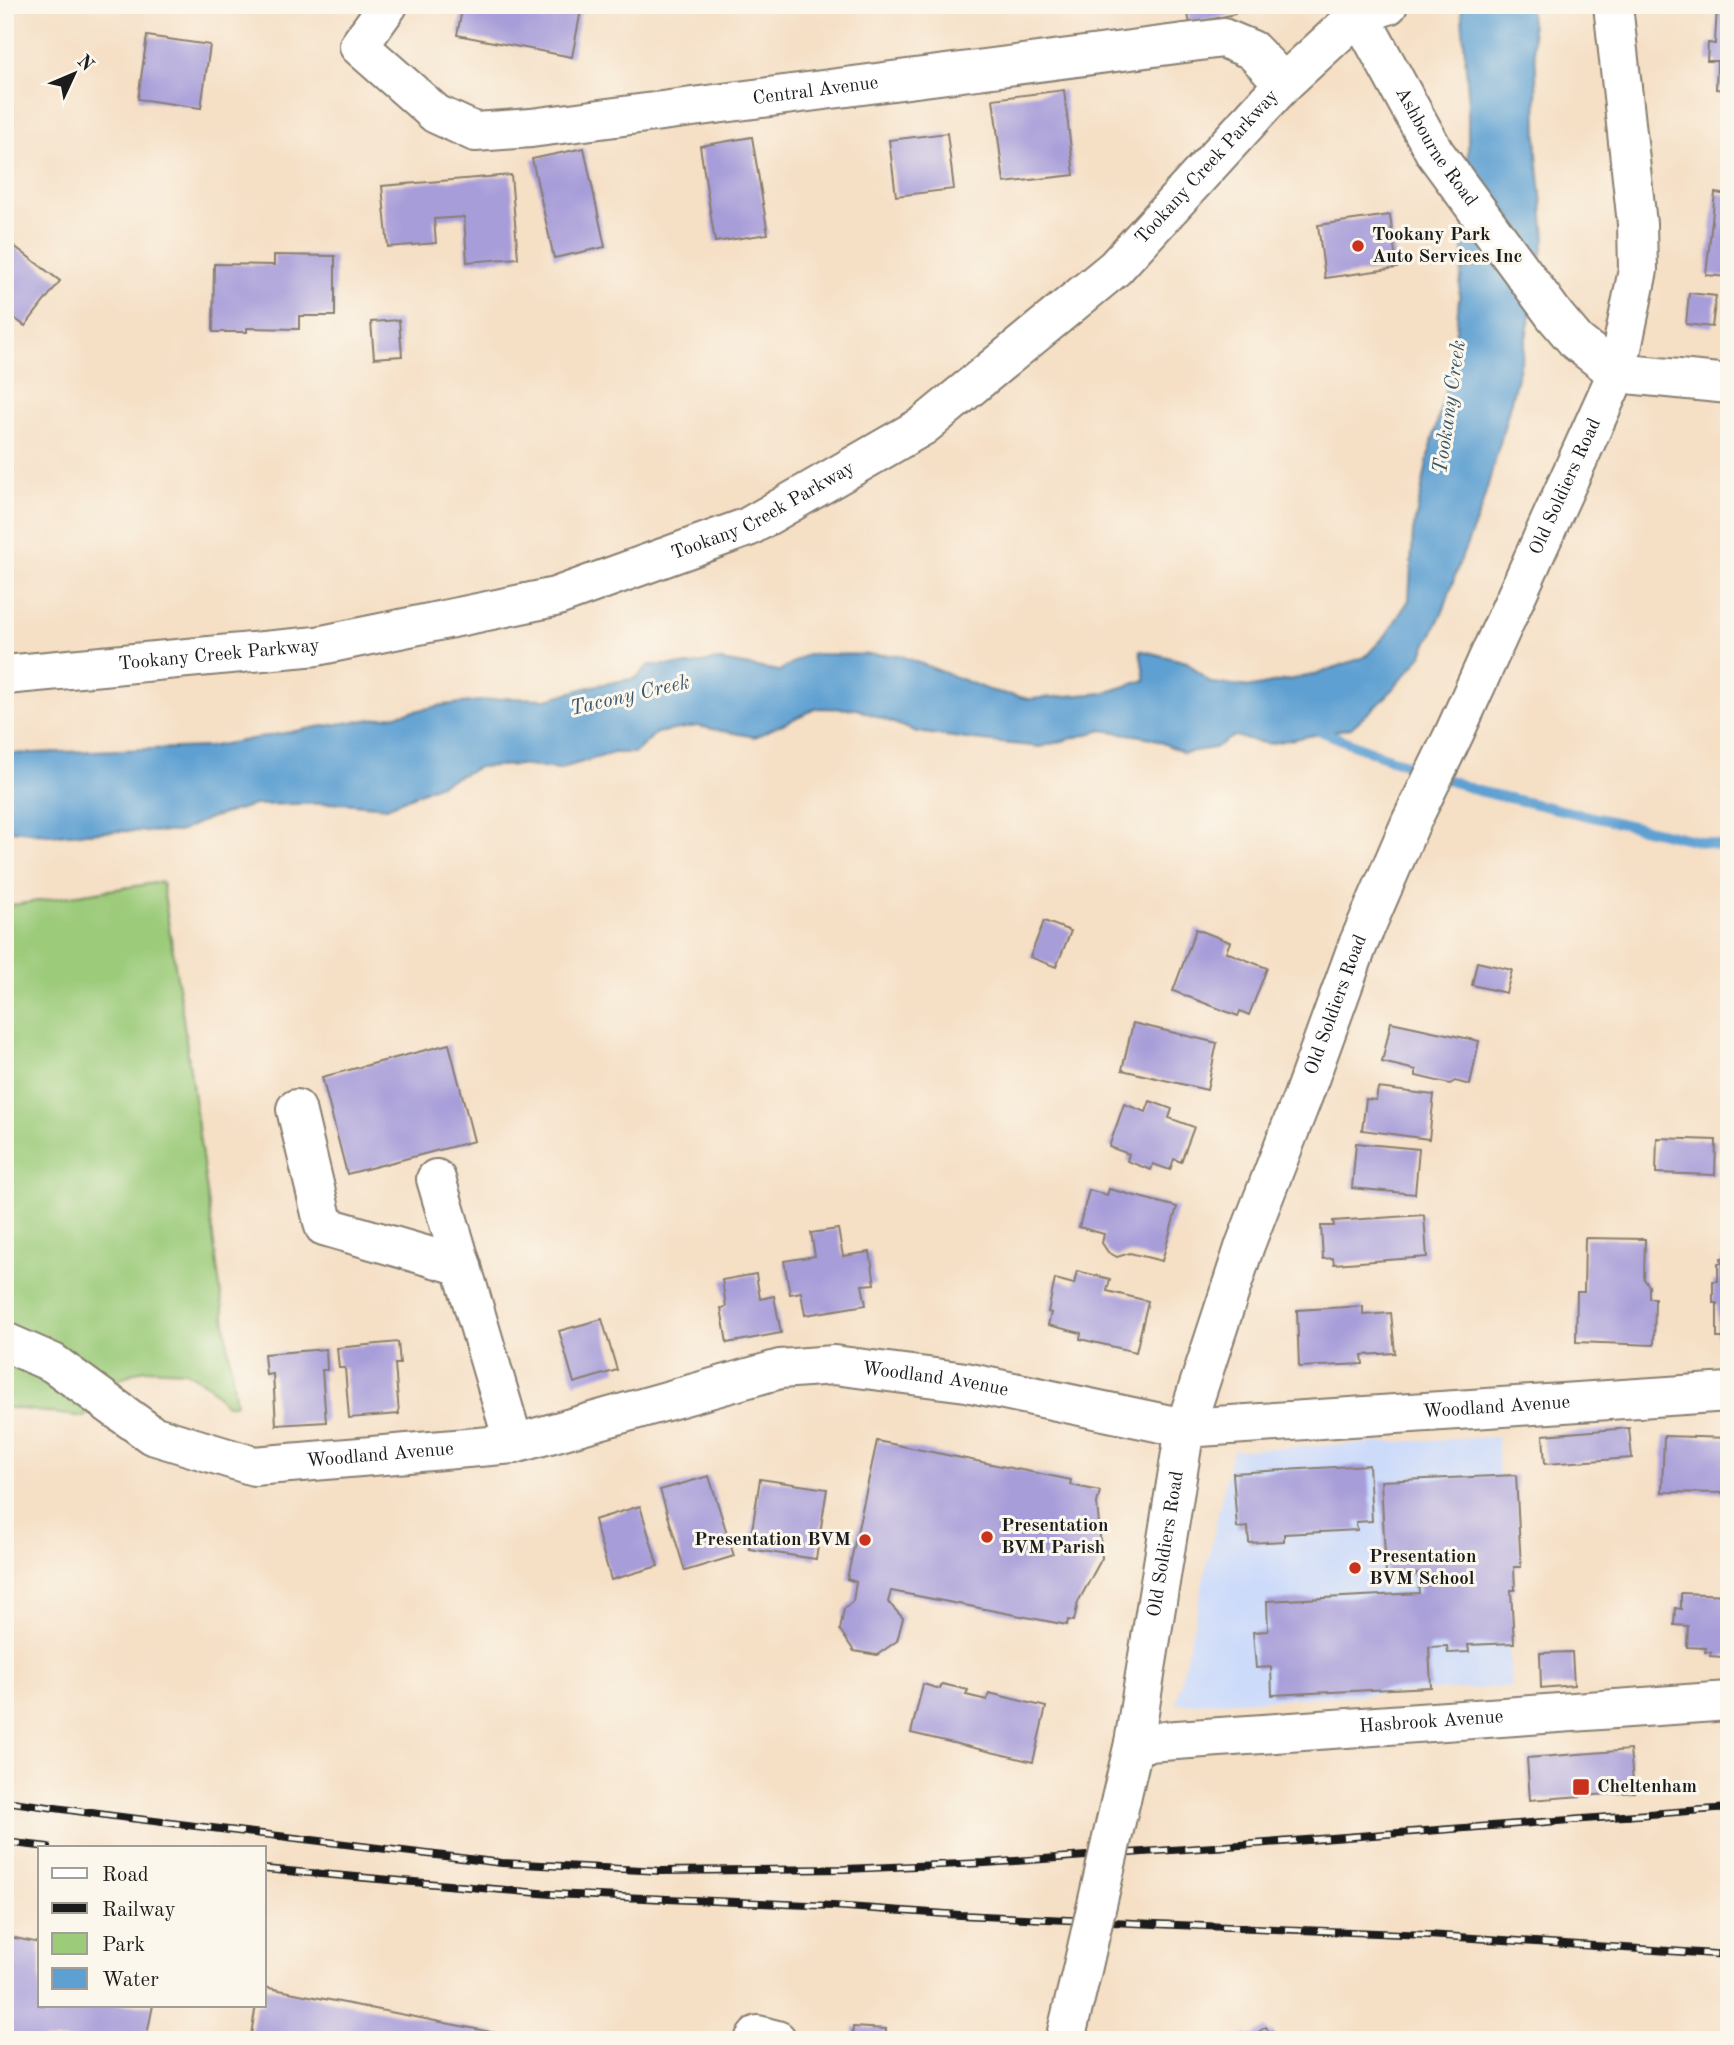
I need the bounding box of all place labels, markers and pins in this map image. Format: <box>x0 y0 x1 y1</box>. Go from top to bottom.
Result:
place label: Tookany Park Auto Services Inc <box>1372 226 1523 267</box>
marker: Tookany Park Auto Services Inc <box>1350 238 1366 254</box>
place label: Presentation BVM Parish <box>1001 1517 1109 1558</box>
marker: Presentation BVM Parish <box>979 1529 995 1545</box>
place label: Presentation BVM <box>694 1531 851 1550</box>
marker: Presentation BVM <box>857 1532 873 1548</box>
place label: Presentation BVM School <box>1369 1548 1477 1589</box>
marker: Presentation BVM School <box>1347 1560 1363 1576</box>
marker: Cheltenham <box>1571 1777 1591 1797</box>
place label: Cheltenham <box>1597 1778 1697 1797</box>

